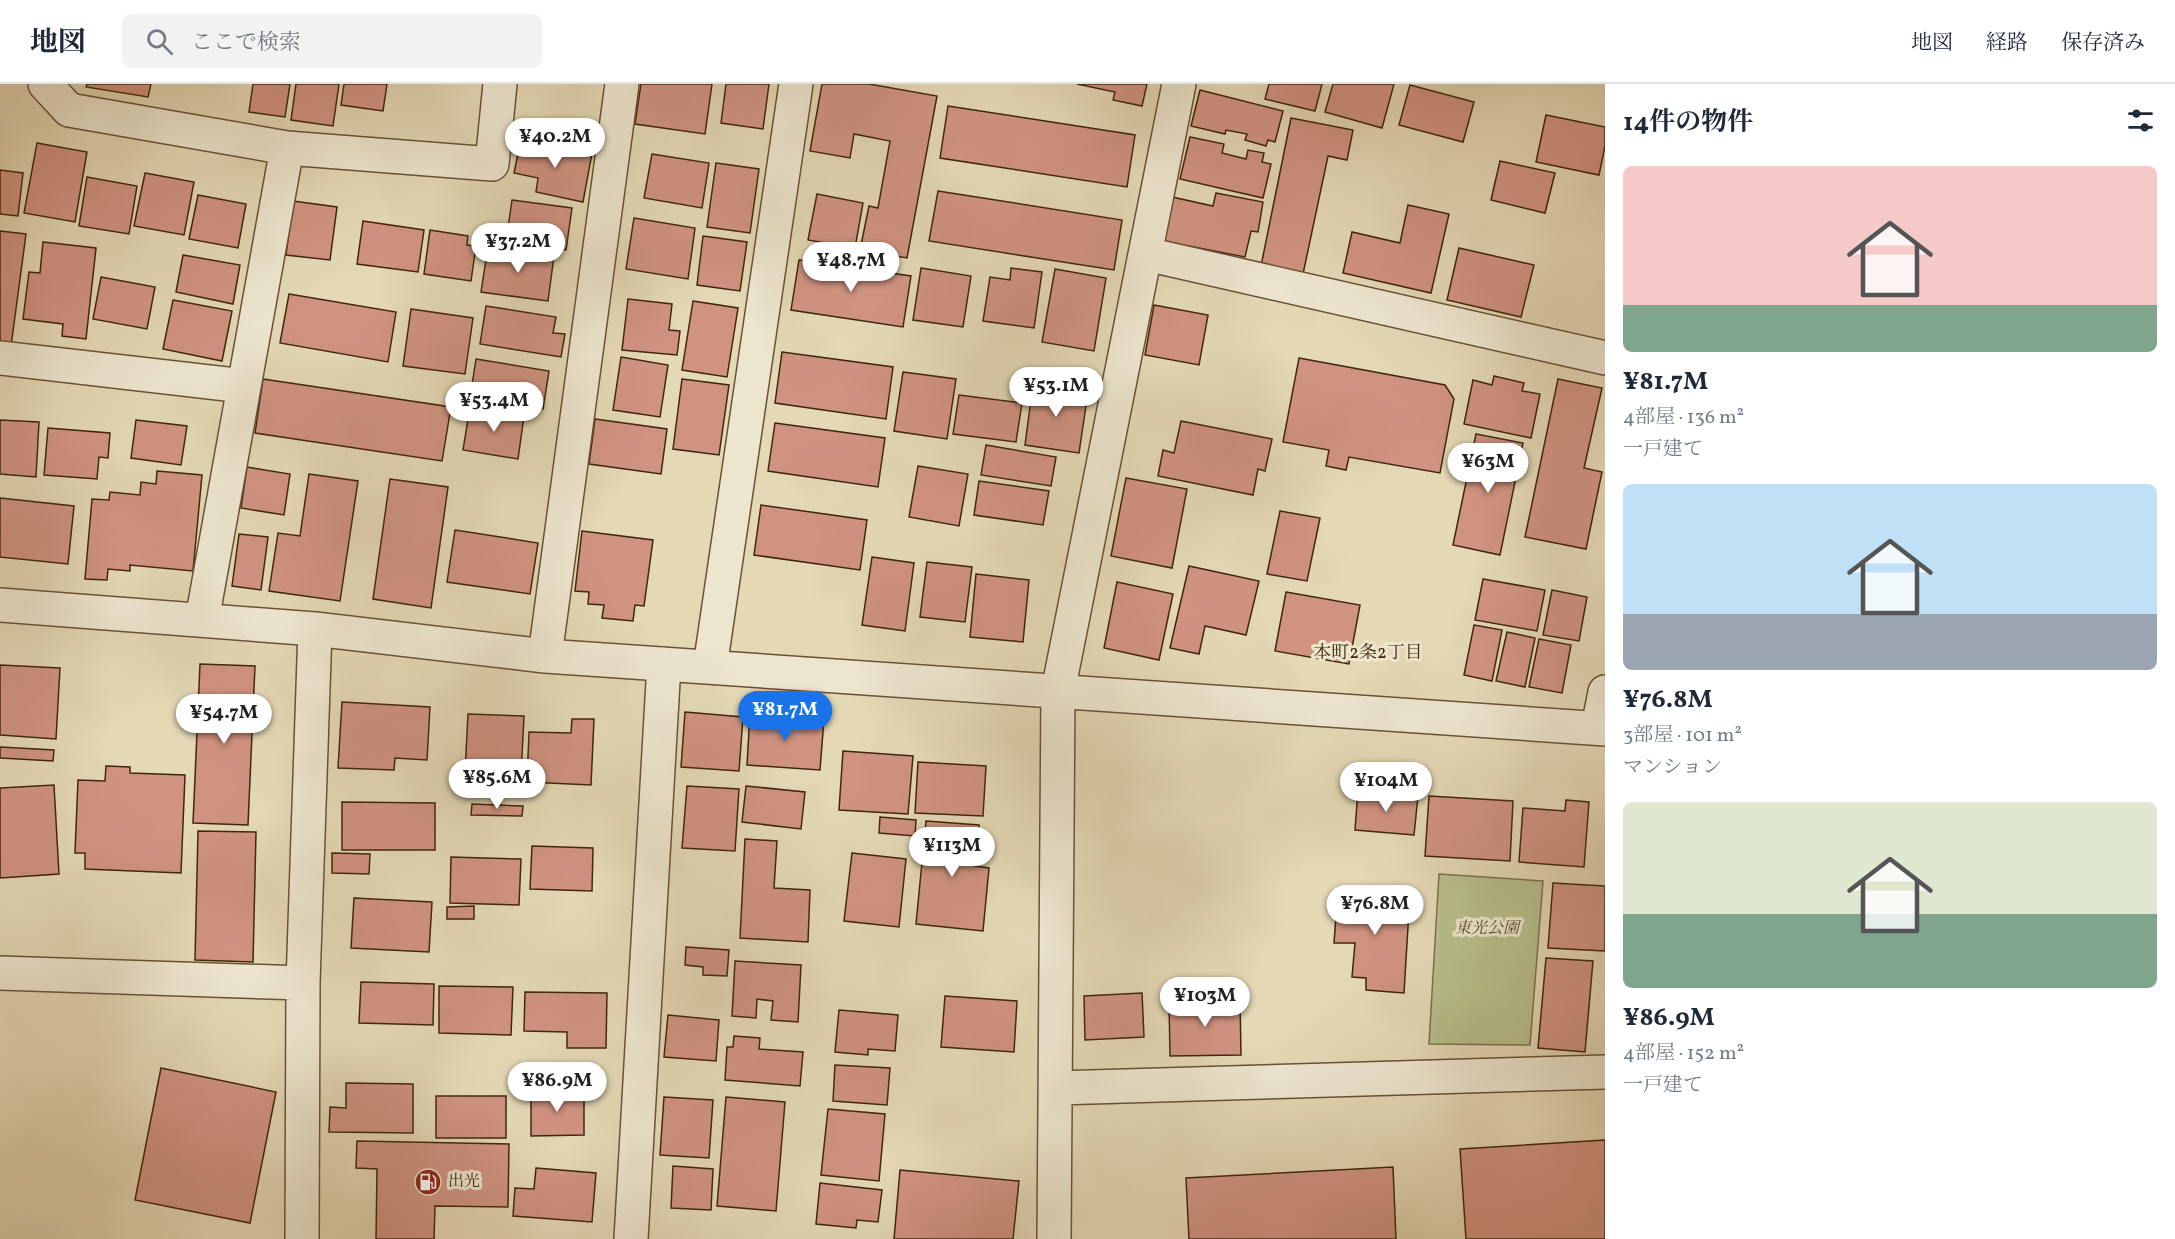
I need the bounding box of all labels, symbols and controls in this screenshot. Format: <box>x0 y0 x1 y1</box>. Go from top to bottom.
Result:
search box <box>122 14 542 68</box>
text: 地図 <box>30 24 86 63</box>
icon: search <box>143 25 176 58</box>
text: ここで検索 <box>191 28 301 59</box>
text: 地図 <box>1911 29 1953 58</box>
text: 経路 <box>1986 29 2028 58</box>
text: 保存済み <box>2061 29 2145 58</box>
icon: filters <box>2124 104 2157 137</box>
text: 14件の物件 <box>1623 105 1753 141</box>
pin: ¥40.2M <box>506 118 604 169</box>
text: ¥40.2M <box>519 123 591 151</box>
icon: home <box>1836 205 1944 313</box>
pin: ¥37.2M <box>469 223 567 274</box>
text: ¥37.2M <box>485 228 551 256</box>
pin: ¥48.7M <box>802 242 900 293</box>
text: ¥48.7M <box>816 247 886 275</box>
text: ¥81.7M <box>1623 364 1708 400</box>
pin: ¥53.1M <box>1007 367 1105 418</box>
text: ¥53.1M <box>1023 372 1089 400</box>
pin: ¥53.4M <box>445 382 543 433</box>
text: ¥53.4M <box>459 387 529 415</box>
text: 4部屋 · 136 m² <box>1623 404 1744 432</box>
text: 一戸建て <box>1623 436 1703 464</box>
pin: ¥63M <box>1452 443 1524 494</box>
text: ¥63M <box>1461 448 1515 476</box>
icon: home <box>1836 523 1944 631</box>
district label: 本町2条2丁目 <box>1313 641 1423 666</box>
text: ¥76.8M <box>1623 682 1713 718</box>
pin: ¥81.7M <box>736 691 834 742</box>
pin: ¥54.7M <box>175 694 273 745</box>
text: ¥81.7M <box>752 696 818 724</box>
text: ¥54.7M <box>190 699 258 727</box>
text: 3部屋 · 101 m² <box>1623 722 1742 750</box>
text: マンション <box>1623 754 1722 782</box>
pin: ¥85.6M <box>448 759 546 810</box>
pin: ¥104M <box>1344 762 1428 813</box>
text: ¥85.6M <box>463 764 531 792</box>
text: ¥104M <box>1354 767 1418 795</box>
pin: ¥113M <box>910 827 994 878</box>
text: ¥113M <box>923 832 981 860</box>
icon: home <box>1836 841 1944 949</box>
pin: ¥76.8M <box>1326 885 1424 936</box>
text: ¥76.8M <box>1341 890 1409 918</box>
park label: 東光公園 <box>1455 918 1522 940</box>
pin: ¥103M <box>1163 977 1247 1028</box>
text: ¥103M <box>1174 982 1236 1010</box>
text: ¥86.9M <box>1623 1000 1715 1036</box>
text: 4部屋 · 152 m² <box>1623 1040 1744 1068</box>
pin: ¥86.9M <box>508 1062 606 1113</box>
text: ¥86.9M <box>522 1067 592 1095</box>
text: 一戸建て <box>1623 1072 1703 1100</box>
fuel station icon: 出光 <box>413 1167 443 1197</box>
place label: 出光 <box>448 1171 480 1193</box>

